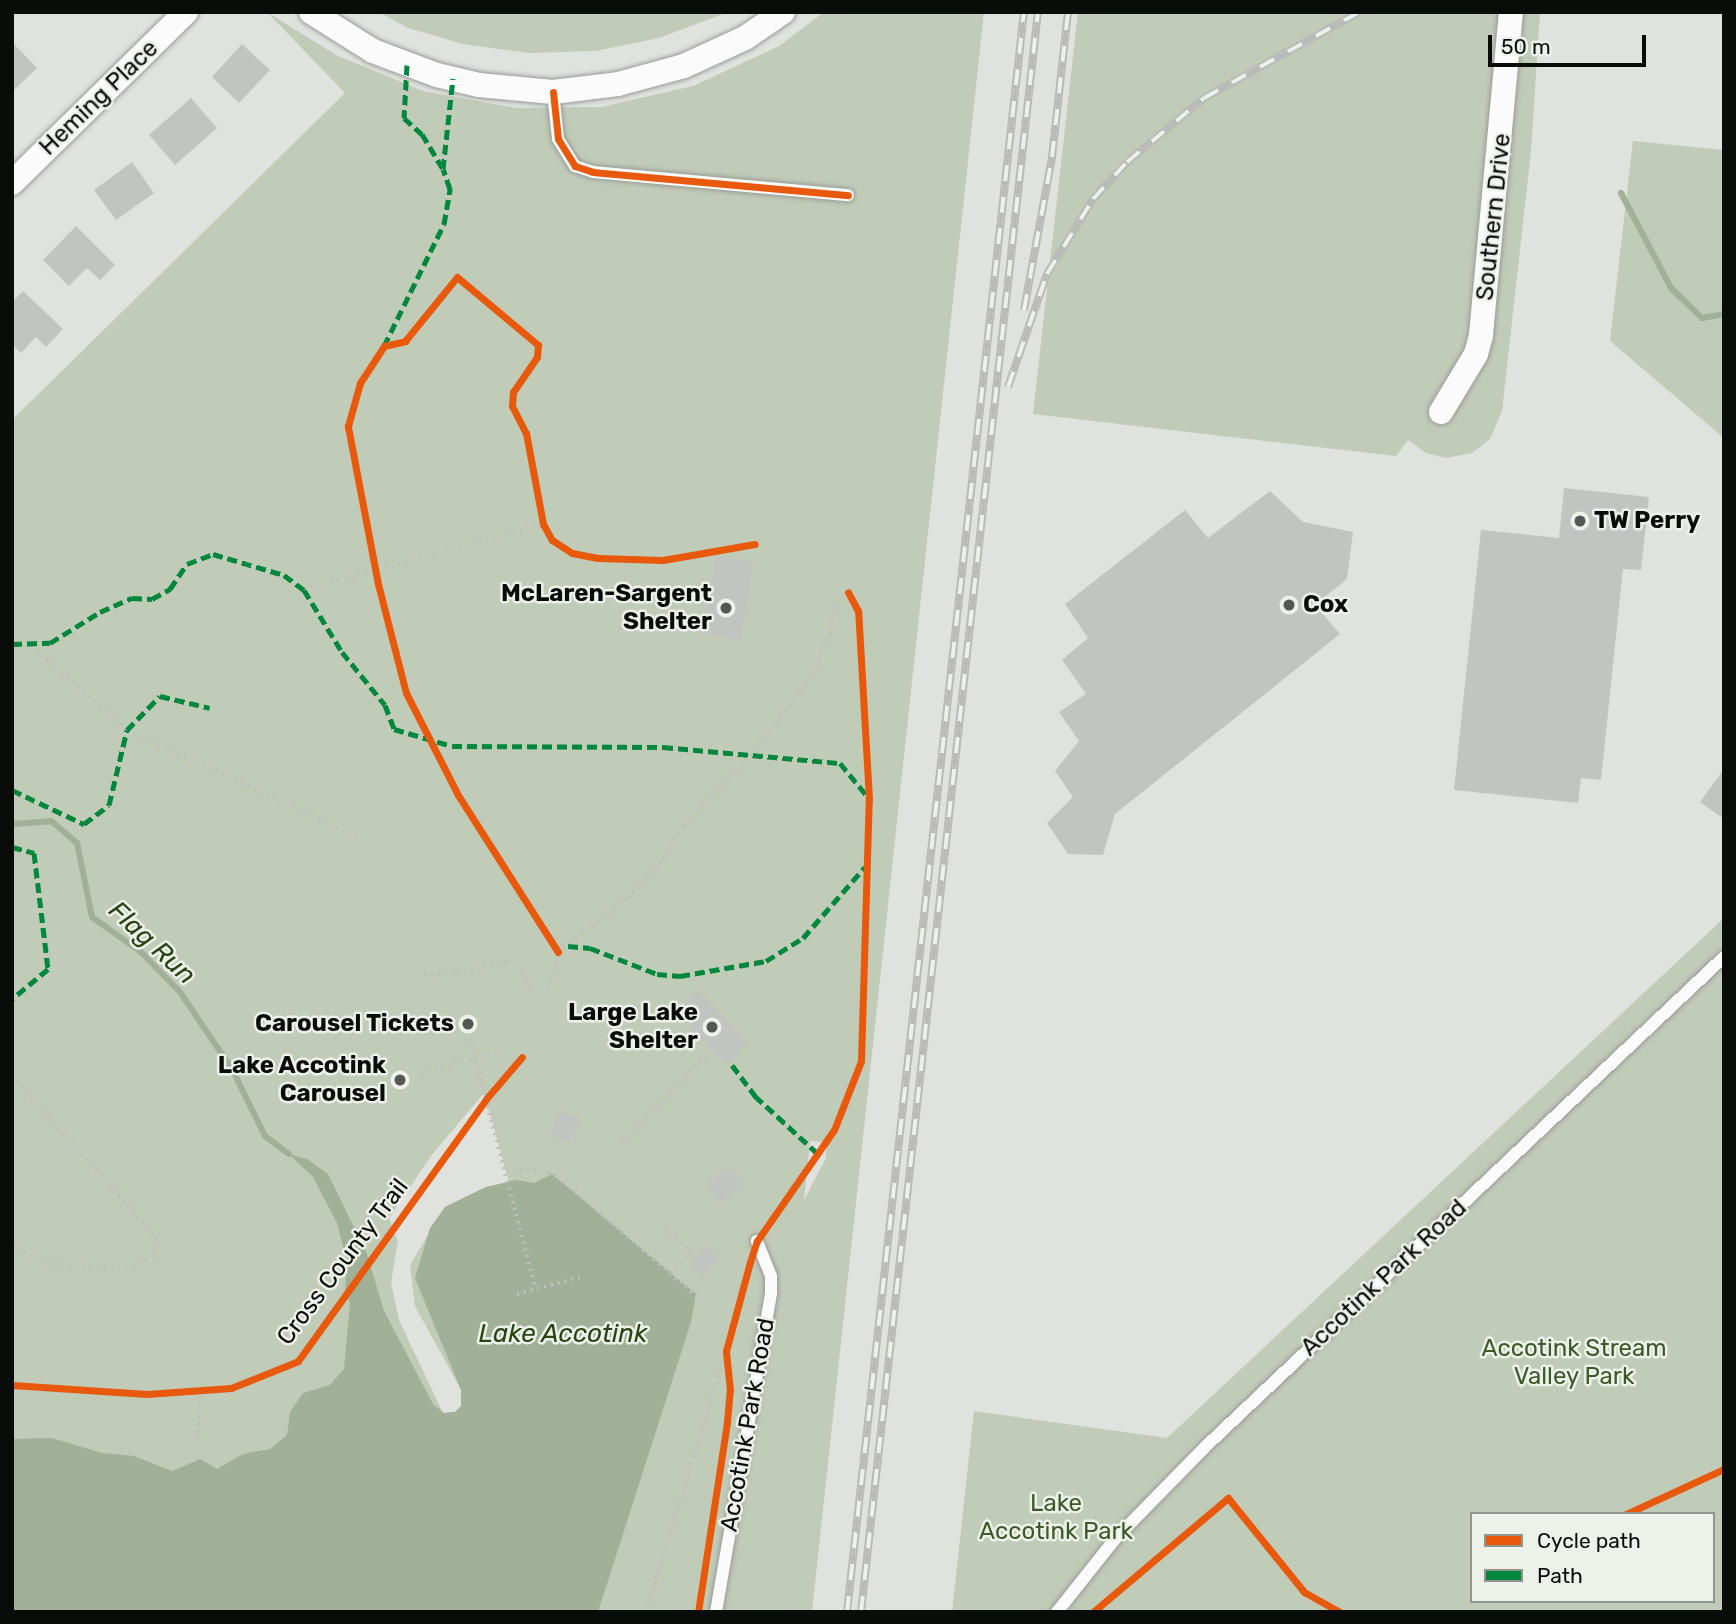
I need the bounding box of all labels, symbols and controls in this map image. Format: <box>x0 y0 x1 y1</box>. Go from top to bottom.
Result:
scale bar <box>1491 21 1648 65</box>
street label: Heming Place <box>34 34 164 162</box>
text: 50 m <box>1501 34 1551 59</box>
street label: Southern Drive <box>1471 132 1517 302</box>
place label: TW Perry <box>1594 507 1701 535</box>
marker: TW Perry <box>1572 513 1588 529</box>
place label: McLaren-Sargent Shelter <box>501 580 712 636</box>
place label: Cox <box>1303 591 1348 619</box>
marker: Cox <box>1281 597 1297 613</box>
marker: McLaren-Sargent Shelter <box>718 600 734 616</box>
water label: Flag Run <box>102 895 202 991</box>
place label: Large Lake Shelter <box>568 999 698 1055</box>
place label: Carousel Tickets <box>255 1010 454 1038</box>
marker: Carousel Tickets <box>460 1016 476 1032</box>
marker: Large Lake Shelter <box>704 1019 720 1035</box>
place label: Lake Accotink Carousel <box>217 1052 386 1108</box>
marker: Lake Accotink Carousel <box>392 1072 408 1088</box>
street label: Cross County Trail <box>271 1173 415 1351</box>
street label: Accotink Park Road <box>1295 1194 1473 1362</box>
street label: Accotink Park Road <box>715 1316 781 1534</box>
water label: Lake Accotink <box>478 1318 648 1350</box>
park label: Accotink Stream Valley Park <box>1481 1335 1667 1391</box>
park label: Lake Accotink Park <box>979 1490 1133 1546</box>
legend <box>1470 1512 1715 1603</box>
text: Cycle path <box>1537 1528 1641 1553</box>
text: Path <box>1537 1563 1583 1588</box>

